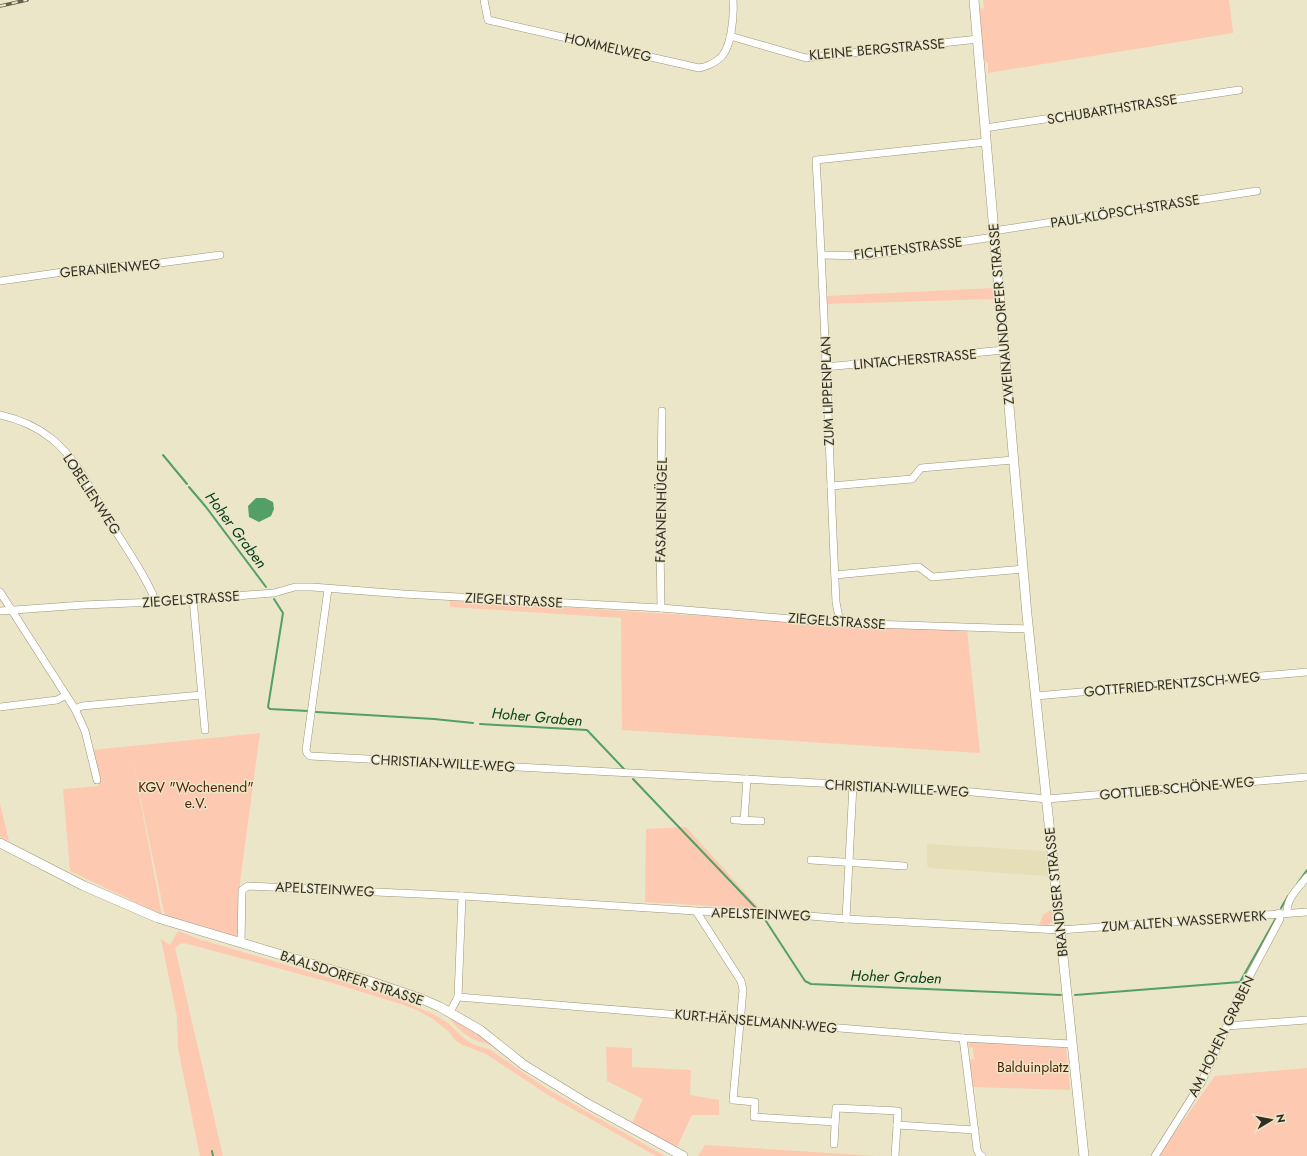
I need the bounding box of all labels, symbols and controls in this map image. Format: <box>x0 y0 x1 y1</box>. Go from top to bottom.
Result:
street label: HOMMELWEG <box>563 27 654 67</box>
street label: KLEINE BERGSTRASSE <box>808 33 946 65</box>
street label: SCHUBARTHSTRASSE <box>1045 89 1179 129</box>
street label: PAUL-KLÖPSCH-STRASSE <box>1049 189 1201 233</box>
street label: ZWEINAUNDORFER STRASSE <box>983 222 1019 406</box>
street label: FICHTENSTRASSE <box>852 231 964 265</box>
street label: GERANIENWEG <box>59 254 161 282</box>
street label: ZUM LIPPENPLAN <box>815 336 839 446</box>
street label: LINTACHERSTRASSE <box>852 344 978 374</box>
street label: LOBELIENWEG <box>58 449 126 539</box>
street label: FASANENHÜGEL <box>650 457 672 563</box>
water label: Hoher Graben <box>200 487 272 573</box>
street label: ZIEGELSTRASSE <box>141 586 241 612</box>
street label: ZIEGELSTRASSE <box>465 587 563 613</box>
street label: ZIEGELSTRASSE <box>787 608 887 634</box>
street label: GOTTFRIED-RENTZSCH-WEG <box>1083 666 1261 702</box>
water label: Hoher Graben <box>491 702 583 732</box>
street label: CHRISTIAN-WILLE-WEG <box>370 749 516 777</box>
street label: GOTTLIEB-SCHÖNE-WEG <box>1099 771 1255 805</box>
street label: CHRISTIAN-WILLE-WEG <box>824 774 970 802</box>
park label: KGV "Wochenend" e.V. <box>138 777 254 813</box>
street label: BRANDISER STRASSE <box>1039 826 1073 958</box>
street label: APELSTEINWEG <box>275 876 375 902</box>
street label: APELSTEINWEG <box>711 902 811 926</box>
street label: ZUM ALTEN WASSERWERK <box>1101 905 1267 937</box>
street label: BAALSDORFER STRASSE <box>278 945 426 1011</box>
water label: Hoher Graben <box>850 964 942 990</box>
street label: AM HOHEN GRABEN <box>1183 972 1259 1100</box>
street label: KURT-HÄNSELMANN-WEG <box>674 1004 838 1038</box>
park label: Balduinplatz <box>997 1057 1069 1077</box>
north arrow <box>1251 1100 1291 1140</box>
text: N <box>1272 1113 1289 1124</box>

